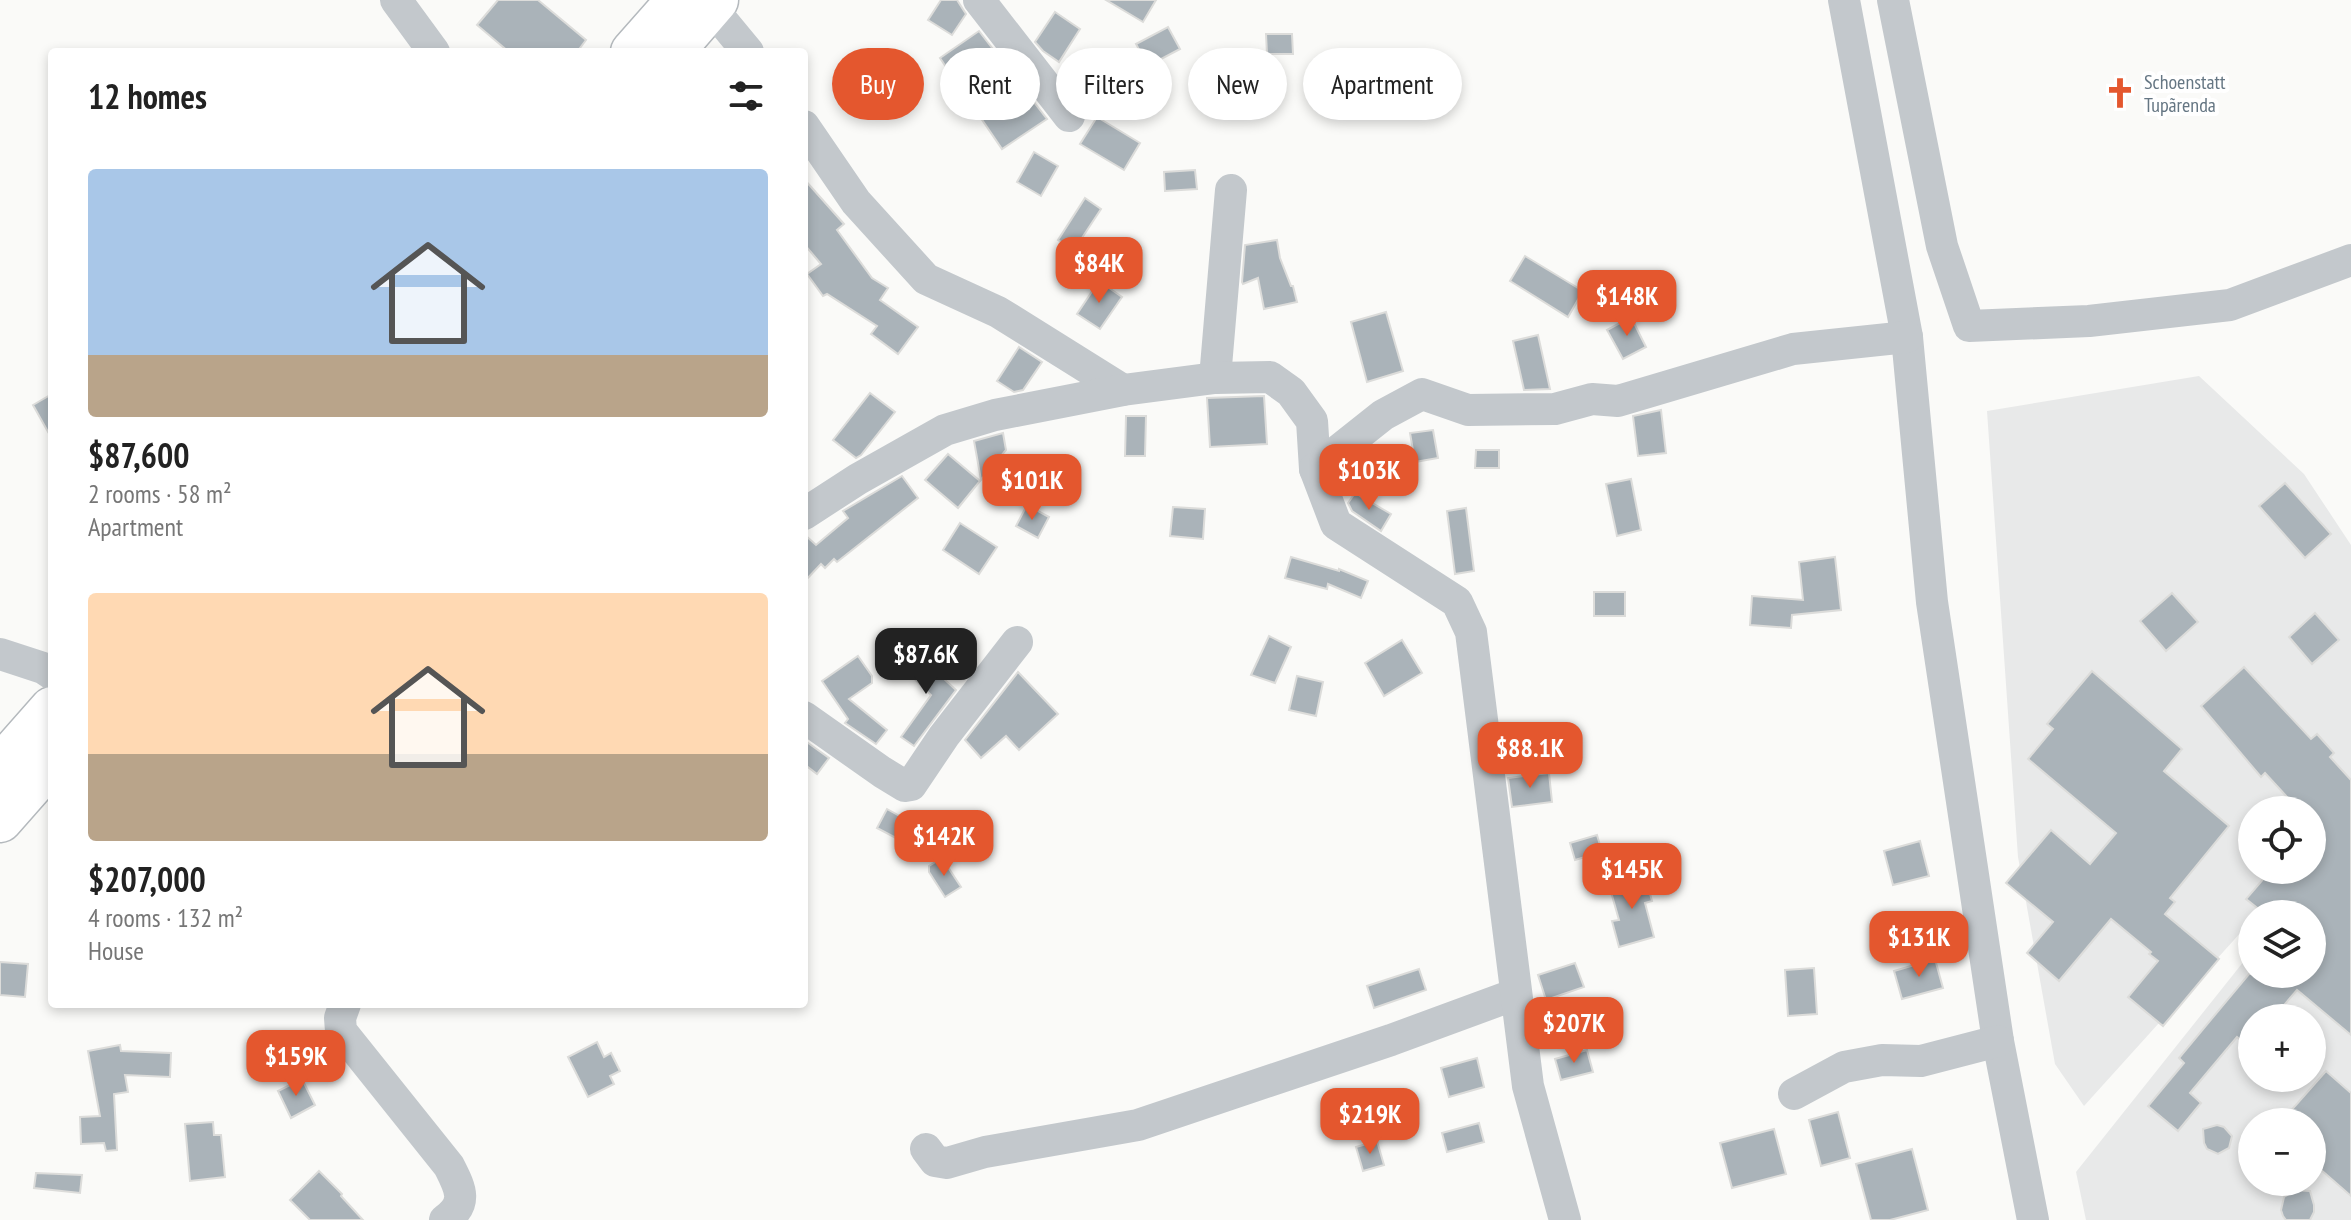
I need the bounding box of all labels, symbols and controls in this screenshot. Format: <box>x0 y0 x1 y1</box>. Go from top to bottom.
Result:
chip: Buy <box>832 48 924 120</box>
chip: Rent <box>940 48 1040 120</box>
chip: Filters <box>1056 48 1172 120</box>
chip: New <box>1188 48 1287 120</box>
chip: Apartment <box>1303 48 1462 120</box>
place label: Schoenstatt Tupãrenda <box>2144 69 2226 118</box>
text: 12 homes <box>88 74 207 118</box>
icon: filters <box>724 74 768 118</box>
church icon: Schoenstatt Tupãrenda <box>2103 76 2137 110</box>
icon: home <box>356 221 500 365</box>
pin: $84K <box>1052 237 1146 305</box>
text: $84K <box>1074 246 1124 279</box>
pin: $148K <box>1571 270 1683 338</box>
text: $148K <box>1595 279 1659 312</box>
text: $87,600 <box>88 433 189 477</box>
pin: $103K <box>1313 444 1425 512</box>
text: $103K <box>1337 453 1401 486</box>
pin: $101K <box>976 454 1088 522</box>
text: $101K <box>1000 463 1064 496</box>
text: 2 rooms · 58 m² <box>88 477 232 510</box>
text: Apartment <box>88 510 183 543</box>
pin: $87.6K <box>861 628 991 696</box>
text: $87.6K <box>893 637 959 670</box>
icon: home <box>356 645 500 789</box>
pin: $88.1K <box>1465 722 1595 790</box>
text: $88.1K <box>1496 731 1564 764</box>
map controls <box>2238 796 2326 1196</box>
button: locate <box>2238 796 2326 884</box>
pin: $142K <box>888 810 1000 878</box>
text: $142K <box>912 819 976 852</box>
pin: $145K <box>1576 843 1688 911</box>
text: $145K <box>1600 852 1664 885</box>
text: $207,000 <box>88 857 206 901</box>
button: layers <box>2238 900 2326 988</box>
text: 4 rooms · 132 m² <box>88 901 243 934</box>
pin: $131K <box>1863 911 1975 979</box>
text: $131K <box>1887 920 1951 953</box>
text: House <box>88 934 144 967</box>
pin: $207K <box>1518 997 1630 1065</box>
button: + <box>2238 1004 2326 1092</box>
text: $207K <box>1542 1006 1606 1039</box>
pin: $159K <box>240 1030 352 1098</box>
text: $159K <box>264 1039 328 1072</box>
pin: $219K <box>1314 1088 1426 1156</box>
text: $219K <box>1338 1097 1402 1130</box>
button: − <box>2238 1108 2326 1196</box>

